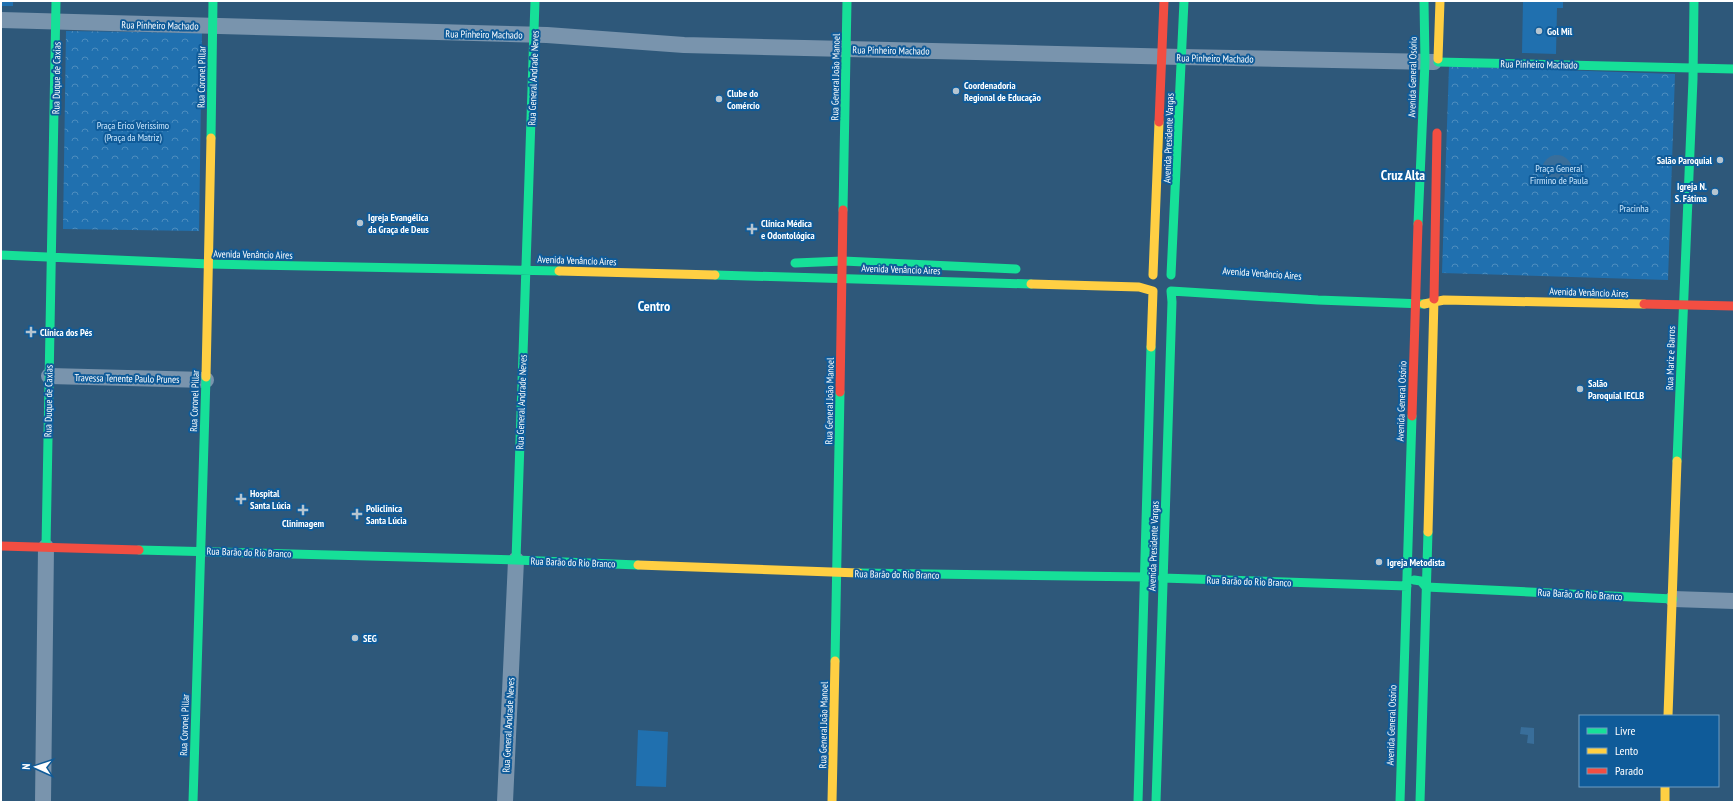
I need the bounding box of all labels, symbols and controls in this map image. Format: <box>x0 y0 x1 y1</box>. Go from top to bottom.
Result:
street label: Rua Pinheiro Machado <box>121 18 199 33</box>
place label: Gol Mil <box>1547 25 1573 38</box>
marker: Gol Mil <box>1534 26 1544 36</box>
street label: Rua Pinheiro Machado <box>445 27 523 42</box>
street label: Rua General Andrade Neves <box>525 30 542 126</box>
street label: Rua General João Manoel <box>828 33 843 120</box>
street label: Avenida General Osório <box>1405 37 1420 117</box>
street label: Rua Duque de Caxias <box>49 41 64 114</box>
street label: Rua Pinheiro Machado <box>852 43 930 58</box>
street label: Rua Coronel Pillar <box>194 46 209 108</box>
street label: Rua Pinheiro Machado <box>1176 51 1254 66</box>
street label: Rua Pinheiro Machado <box>1500 57 1578 72</box>
place label: Coordenadoria Regional de Educação <box>964 79 1041 104</box>
marker: Coordenadoria Regional de Educação <box>951 86 961 96</box>
place label: Clube do Comércio <box>727 87 760 112</box>
street label: Avenida Presidente Vargas <box>1160 92 1177 183</box>
marker: Clube do Comércio <box>714 94 724 104</box>
park label: Praça Erico Verissimo (Praça da Matriz) <box>97 119 169 144</box>
place label: Salão Paroquial <box>1657 154 1713 167</box>
marker: Salão Paroquial <box>1715 155 1725 165</box>
park label: Praça General Firmino de Paula <box>1530 162 1588 187</box>
district label: Cruz Alta <box>1381 166 1425 184</box>
place label: Igreja N. S. Fátima <box>1675 180 1707 205</box>
marker: Igreja N. S. Fátima <box>1710 187 1720 197</box>
park label: Pracinha <box>1619 202 1649 215</box>
place label: Igreja Evangélica da Graça de Deus <box>368 211 429 236</box>
place label: Clínica Médica e Odontológica <box>761 217 815 242</box>
marker: Igreja Evangélica da Graça de Deus <box>355 218 365 228</box>
marker: Clínica Médica e Odontológica <box>746 223 758 235</box>
street label: Avenida Venâncio Aires <box>213 247 293 262</box>
street label: Avenida Venâncio Aires <box>537 253 617 268</box>
street label: Avenida Venâncio Aires <box>861 262 941 277</box>
street label: Avenida Venâncio Aires <box>1222 264 1303 283</box>
street label: Avenida Venâncio Aires <box>1549 285 1629 300</box>
district label: Centro <box>638 297 670 315</box>
street label: Rua Mariz e Barros <box>1663 325 1678 390</box>
marker: Clínica dos Pés <box>25 326 37 338</box>
place label: Clínica dos Pés <box>40 326 93 339</box>
street label: Rua General Andrade Neves <box>513 354 530 450</box>
street label: Rua General João Manoel <box>822 357 837 444</box>
street label: Avenida General Osório <box>1394 361 1409 442</box>
street label: Rua Duque de Caxias <box>41 364 56 437</box>
street label: Rua Coronel Pillar <box>187 370 202 432</box>
street label: Travessa Tenente Paulo Prunes <box>74 371 180 386</box>
place label: Salão Paroquial IECLB <box>1588 377 1644 402</box>
marker: Salão Paroquial IECLB <box>1575 384 1585 394</box>
place label: Hospital Santa Lúcia <box>250 487 291 512</box>
marker: Hospital Santa Lúcia <box>235 493 247 505</box>
street label: Avenida Presidente Vargas <box>1145 500 1162 591</box>
place label: Policlinica Santa Lúcia <box>366 502 407 527</box>
marker: Clinimagem <box>297 504 309 516</box>
marker: Policlinica Santa Lúcia <box>351 508 363 520</box>
place label: Clinimagem <box>282 517 324 530</box>
street label: Rua Barão do Rio Branco <box>206 545 292 560</box>
street label: Rua Barão do Rio Branco <box>530 555 616 570</box>
place label: Igreja Metodista <box>1387 556 1445 569</box>
marker: Igreja Metodista <box>1374 557 1384 567</box>
street label: Rua Barão do Rio Branco <box>854 567 940 582</box>
street label: Rua Barão do Rio Branco <box>1206 574 1292 589</box>
street label: Rua Barão do Rio Branco <box>1537 586 1623 603</box>
place label: SEG <box>363 632 377 645</box>
marker: SEG <box>350 633 360 643</box>
street label: Rua General Andrade Neves <box>500 677 518 773</box>
street label: Rua General João Manoel <box>816 681 831 768</box>
street label: Avenida General Osório <box>1384 685 1399 766</box>
street label: Rua Coronel Pillar <box>177 694 192 756</box>
legend <box>1579 715 1719 787</box>
text: Livre <box>1615 723 1636 738</box>
text: Lento <box>1615 743 1638 758</box>
north arrow <box>16 747 56 787</box>
text: N <box>19 763 33 770</box>
text: Parado <box>1615 763 1643 778</box>

